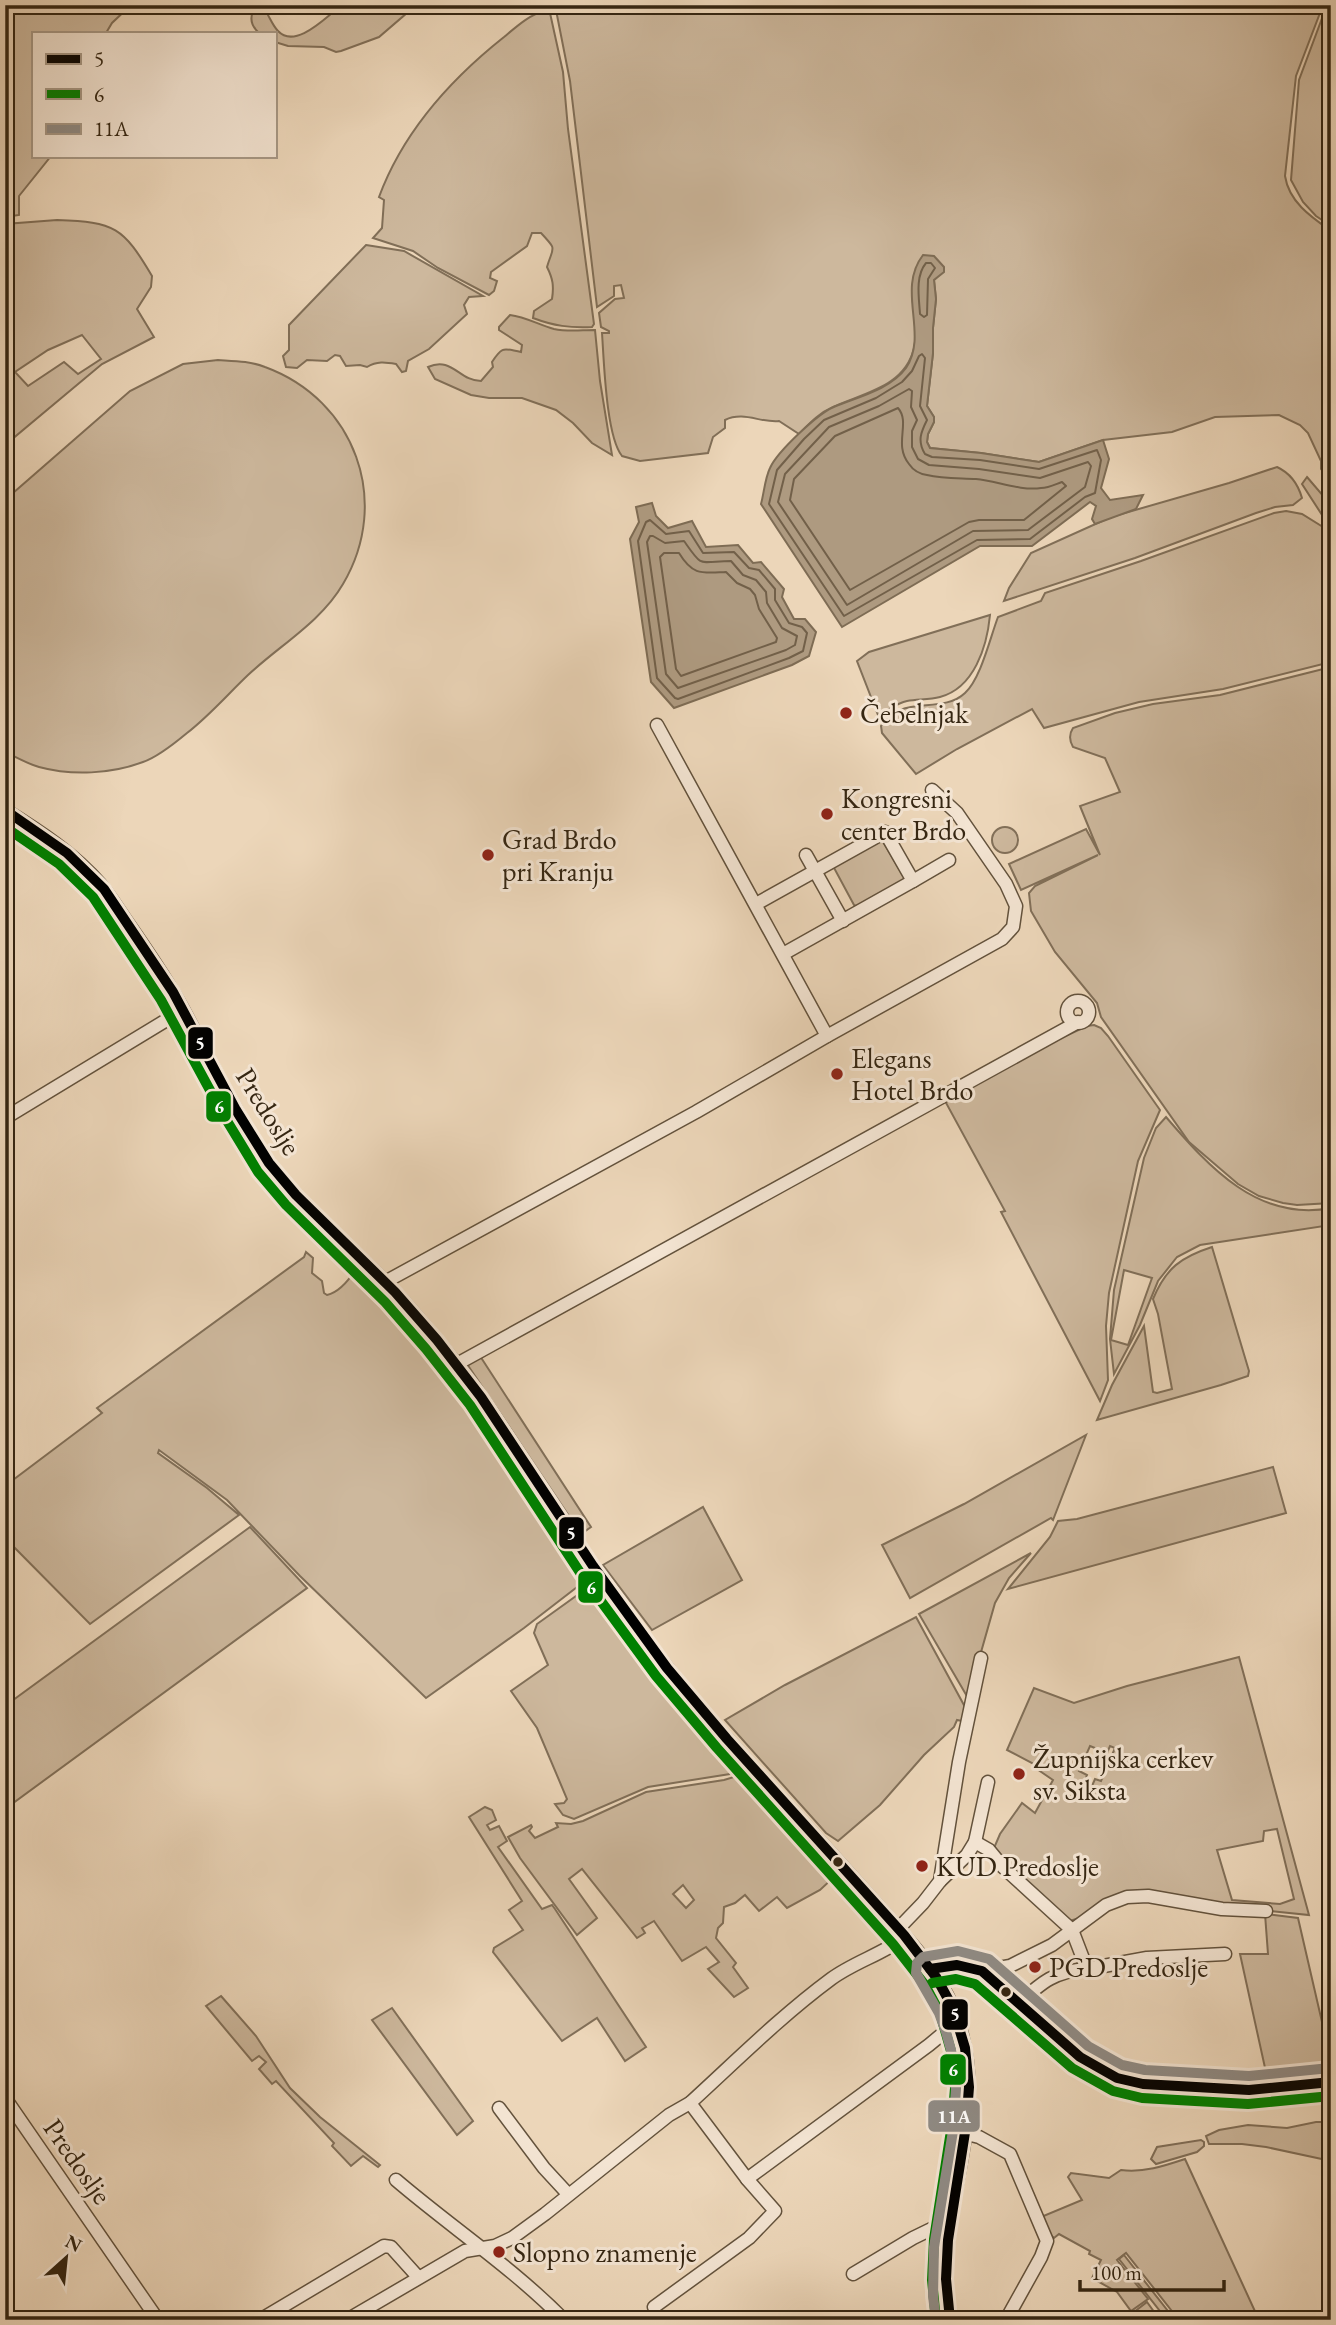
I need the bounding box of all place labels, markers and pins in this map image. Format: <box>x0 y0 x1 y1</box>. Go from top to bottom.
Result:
place label: Čebelnjak <box>860 695 969 731</box>
marker: Čebelnjak <box>838 705 854 721</box>
place label: Kongresni center Brdo <box>841 780 966 848</box>
marker: Kongresni center Brdo <box>819 806 835 822</box>
place label: Grad Brdo pri Kranju <box>502 821 617 889</box>
marker: Grad Brdo pri Kranju <box>480 847 496 863</box>
place label: Elegans Hotel Brdo <box>851 1040 973 1108</box>
marker: Elegans Hotel Brdo <box>829 1066 845 1082</box>
place label: Župnijska cerkev sv. Siksta <box>1033 1740 1214 1808</box>
marker: Župnijska cerkev sv. Siksta <box>1011 1766 1027 1782</box>
place label: KUD Predoslje <box>936 1848 1099 1884</box>
unlabelled marker <box>831 1855 845 1869</box>
marker: KUD Predoslje <box>914 1858 930 1874</box>
place label: PGD Predoslje <box>1049 1949 1208 1985</box>
marker: PGD Predoslje <box>1027 1959 1043 1975</box>
unlabelled marker <box>999 1985 1013 1999</box>
place label: Slopno znamenje <box>513 2234 697 2270</box>
marker: Slopno znamenje <box>491 2244 507 2260</box>

